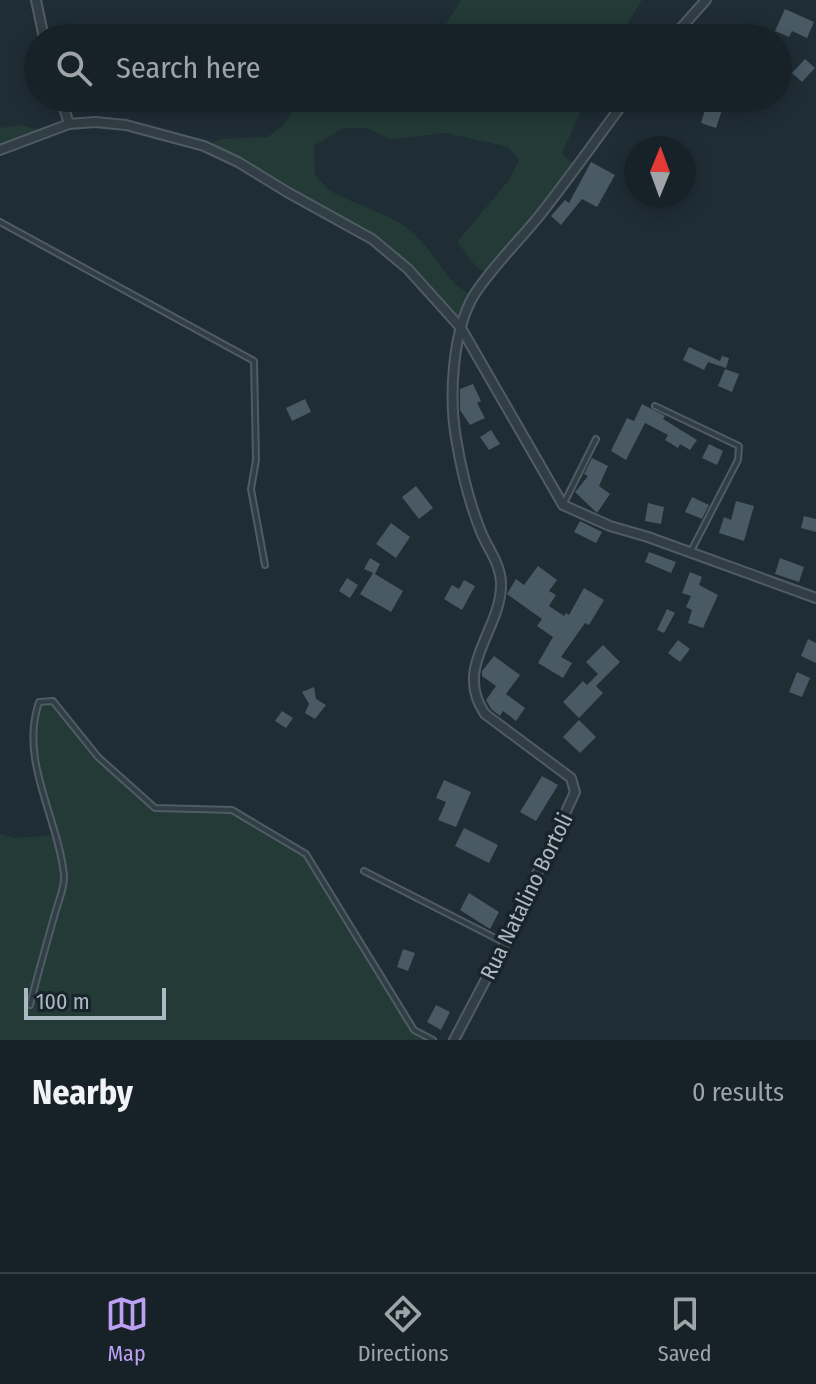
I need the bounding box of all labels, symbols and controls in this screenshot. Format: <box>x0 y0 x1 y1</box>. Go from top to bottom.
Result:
search box <box>24 24 792 112</box>
icon: search <box>52 46 96 90</box>
text: Search here <box>116 50 261 86</box>
north arrow <box>624 136 696 208</box>
street label: Rua Natalino Bortoli <box>474 809 578 984</box>
scale bar <box>24 984 166 1020</box>
text: 100 m <box>36 988 90 1015</box>
text: Nearby <box>32 1072 133 1113</box>
text: 0 results <box>692 1077 784 1108</box>
tab: Map <box>105 1292 149 1367</box>
tab: Directions <box>358 1292 449 1367</box>
tab: Saved <box>658 1292 711 1367</box>

